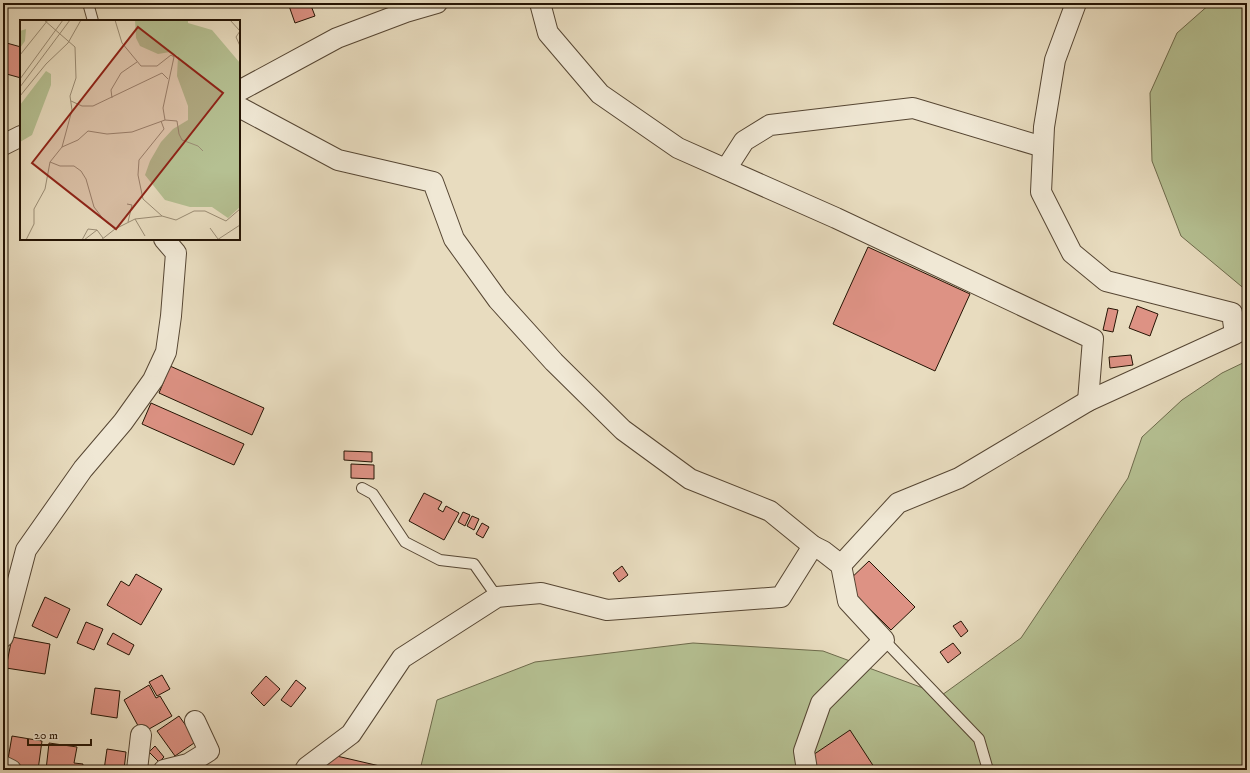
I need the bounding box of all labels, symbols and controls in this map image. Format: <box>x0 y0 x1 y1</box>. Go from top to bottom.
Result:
inset map <box>20 20 240 240</box>
scale bar <box>28 721 91 747</box>
text: 20 m <box>34 728 58 743</box>

